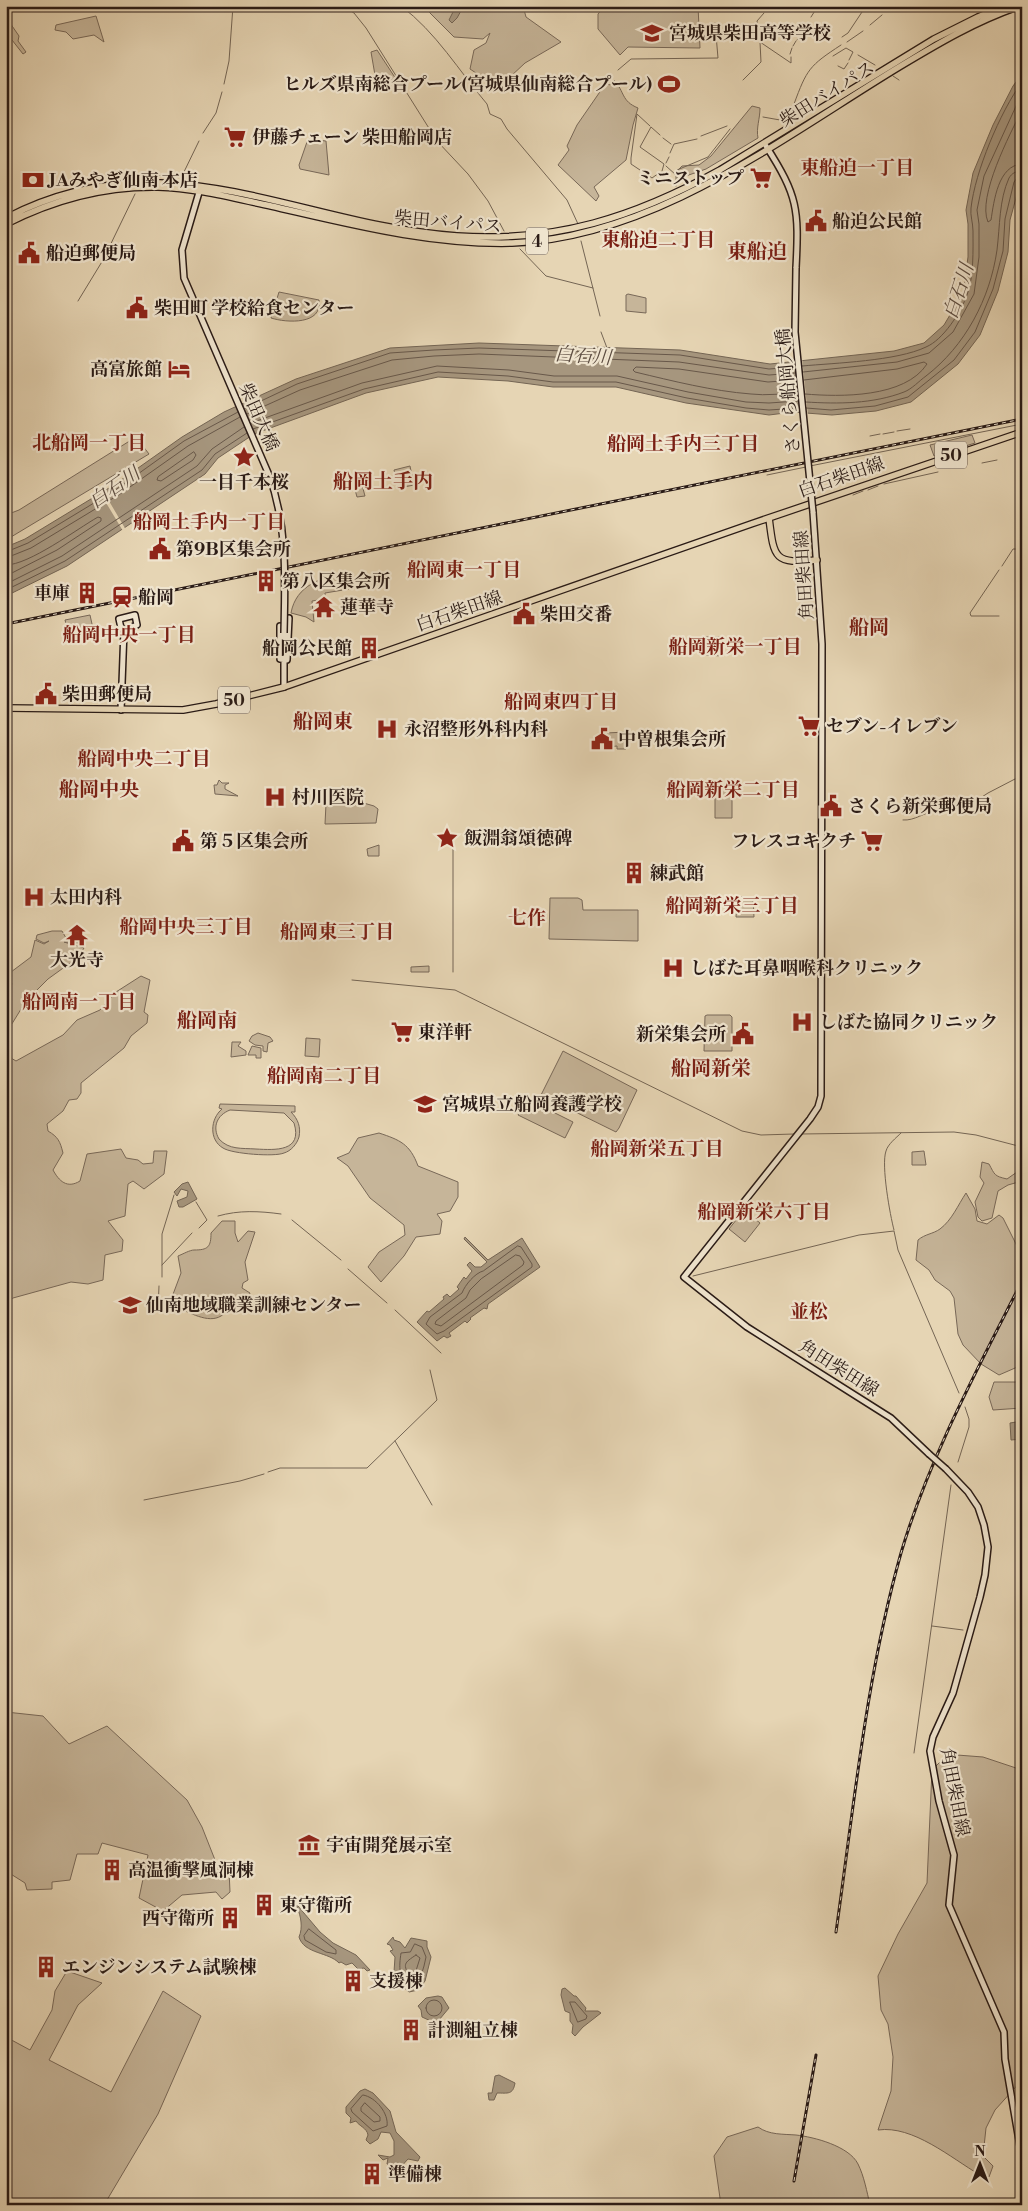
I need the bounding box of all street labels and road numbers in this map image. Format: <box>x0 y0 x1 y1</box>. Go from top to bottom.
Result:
street label: 柴田バイパス <box>776 56 879 133</box>
street label: 柴田バイパス <box>393 206 503 239</box>
road number: 4 <box>526 228 548 255</box>
street label: さくら船岡大橋 <box>772 327 805 455</box>
street label: 柴田大橋 <box>233 380 284 455</box>
road number: 50 <box>935 442 967 468</box>
street label: 白石柴田線 <box>795 452 887 503</box>
street label: 角田柴田線 <box>790 529 819 621</box>
street label: 白石柴田線 <box>413 586 505 637</box>
road number: 50 <box>218 686 250 714</box>
street label: 角田柴田線 <box>794 1335 883 1402</box>
street label: 角田柴田線 <box>935 1746 974 1838</box>

